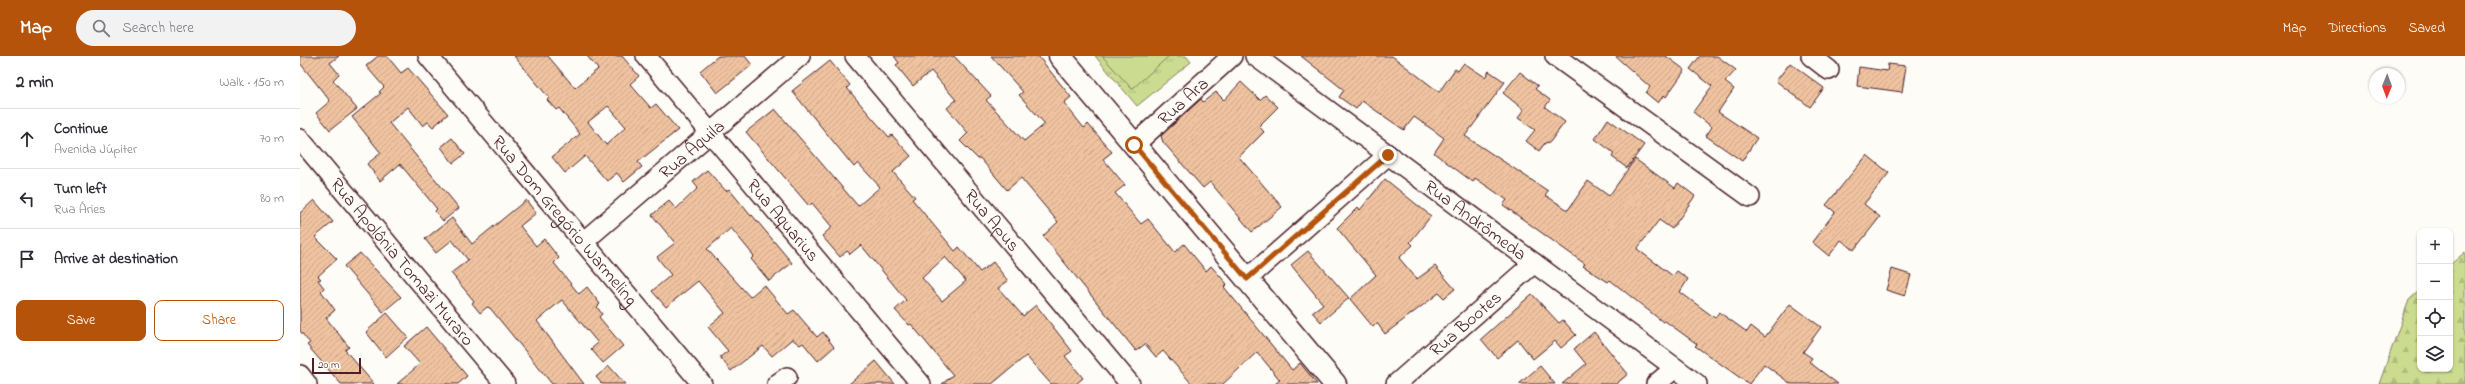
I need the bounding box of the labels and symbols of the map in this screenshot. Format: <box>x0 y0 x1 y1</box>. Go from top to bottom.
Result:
north arrow <box>2369 68 2405 104</box>
street label: Rua Ara <box>1153 72 1215 132</box>
street label: Rua Áquila <box>654 115 731 186</box>
street label: Rua Dom Gregório Warmeling <box>485 131 643 313</box>
route start <box>1125 136 1143 154</box>
route end <box>1379 146 1397 164</box>
street label: Rua Apolônia Tomazi Muraro <box>323 173 479 353</box>
street label: Rua Aquarius <box>739 174 824 268</box>
street label: Rua Andrômeda <box>1418 175 1531 268</box>
street label: Rua Apus <box>957 184 1025 258</box>
street label: Rua Bootes <box>1425 286 1508 364</box>
scale bar <box>312 356 361 375</box>

